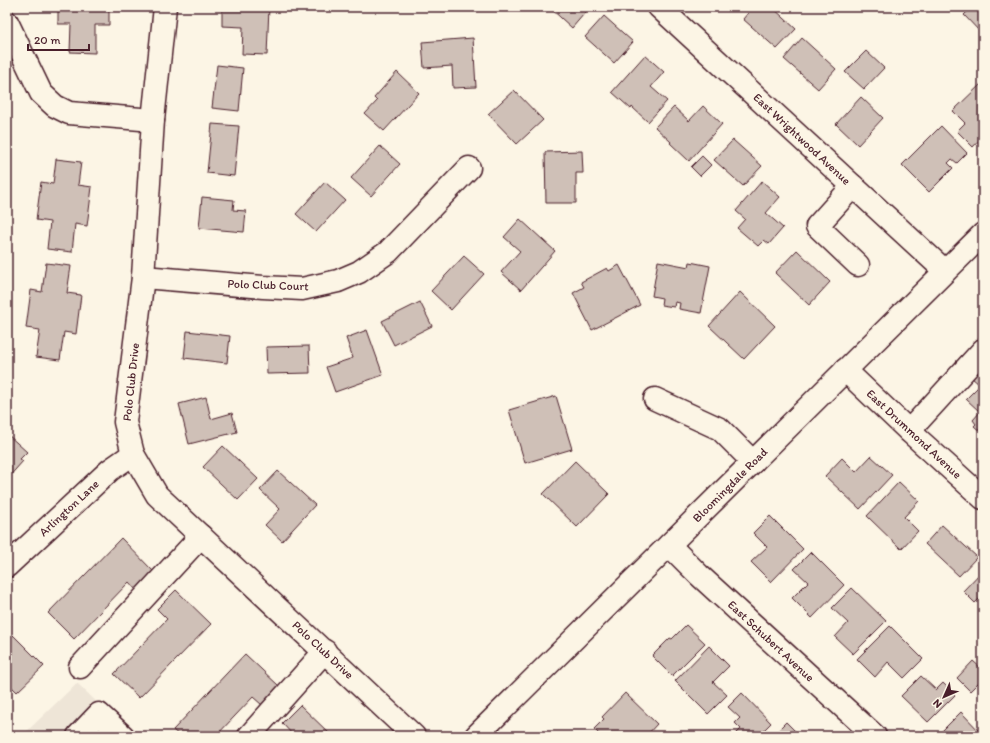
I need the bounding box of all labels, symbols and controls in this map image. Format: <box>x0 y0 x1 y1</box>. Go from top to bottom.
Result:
scale bar <box>28 26 89 52</box>
text: 20 m <box>34 33 61 47</box>
street label: East Wrightwood Avenue <box>750 90 854 188</box>
street label: Polo Club Court <box>227 277 309 293</box>
street label: Polo Club Drive <box>120 342 142 422</box>
street label: East Drummond Avenue <box>864 386 965 482</box>
street label: Bloomingdale Road <box>690 445 770 525</box>
street label: Arlington Lane <box>36 477 102 539</box>
street label: East Schubert Avenue <box>725 597 817 685</box>
street label: Polo Club Drive <box>289 618 357 682</box>
north arrow <box>924 677 964 717</box>
text: N <box>930 696 945 711</box>

